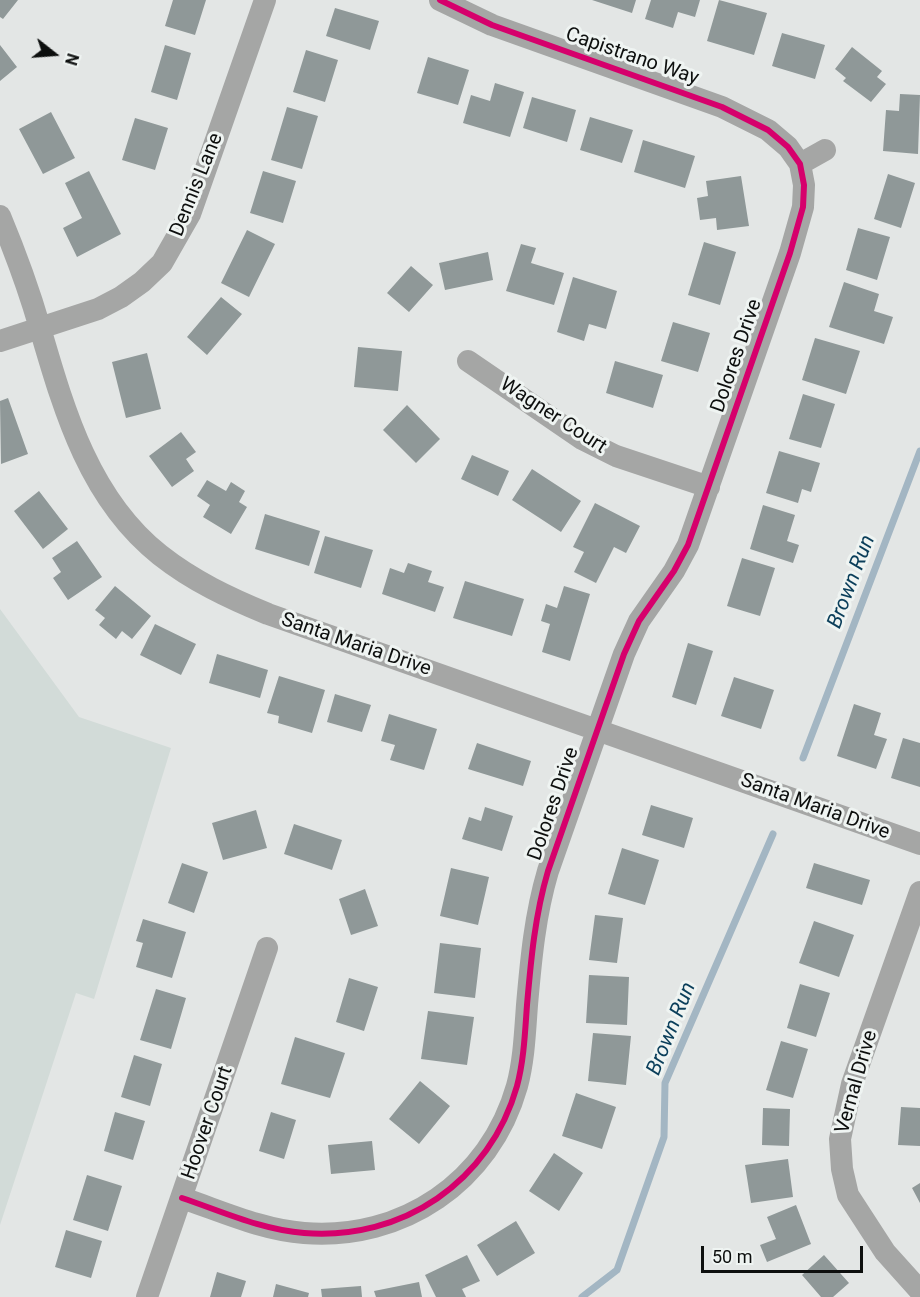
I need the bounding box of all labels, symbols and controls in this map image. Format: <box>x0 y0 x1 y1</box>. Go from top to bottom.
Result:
street label: Capistrano Way <box>562 23 702 91</box>
north arrow <box>24 24 84 84</box>
text: N <box>61 51 82 68</box>
street label: Dennis Lane <box>165 130 229 240</box>
street label: Dolores Drive <box>706 296 768 416</box>
street label: Wagner Court <box>495 373 611 459</box>
water label: Brown Run <box>823 532 881 632</box>
street label: Santa Maria Drive <box>278 608 434 682</box>
street label: Dolores Drive <box>523 744 585 864</box>
street label: Santa Maria Drive <box>737 769 893 845</box>
water label: Brown Run <box>642 979 702 1079</box>
street label: Vernal Drive <box>831 1028 883 1136</box>
street label: Hoover Court <box>177 1063 239 1183</box>
scale bar <box>704 1234 866 1272</box>
text: 50 m <box>712 1246 752 1267</box>

